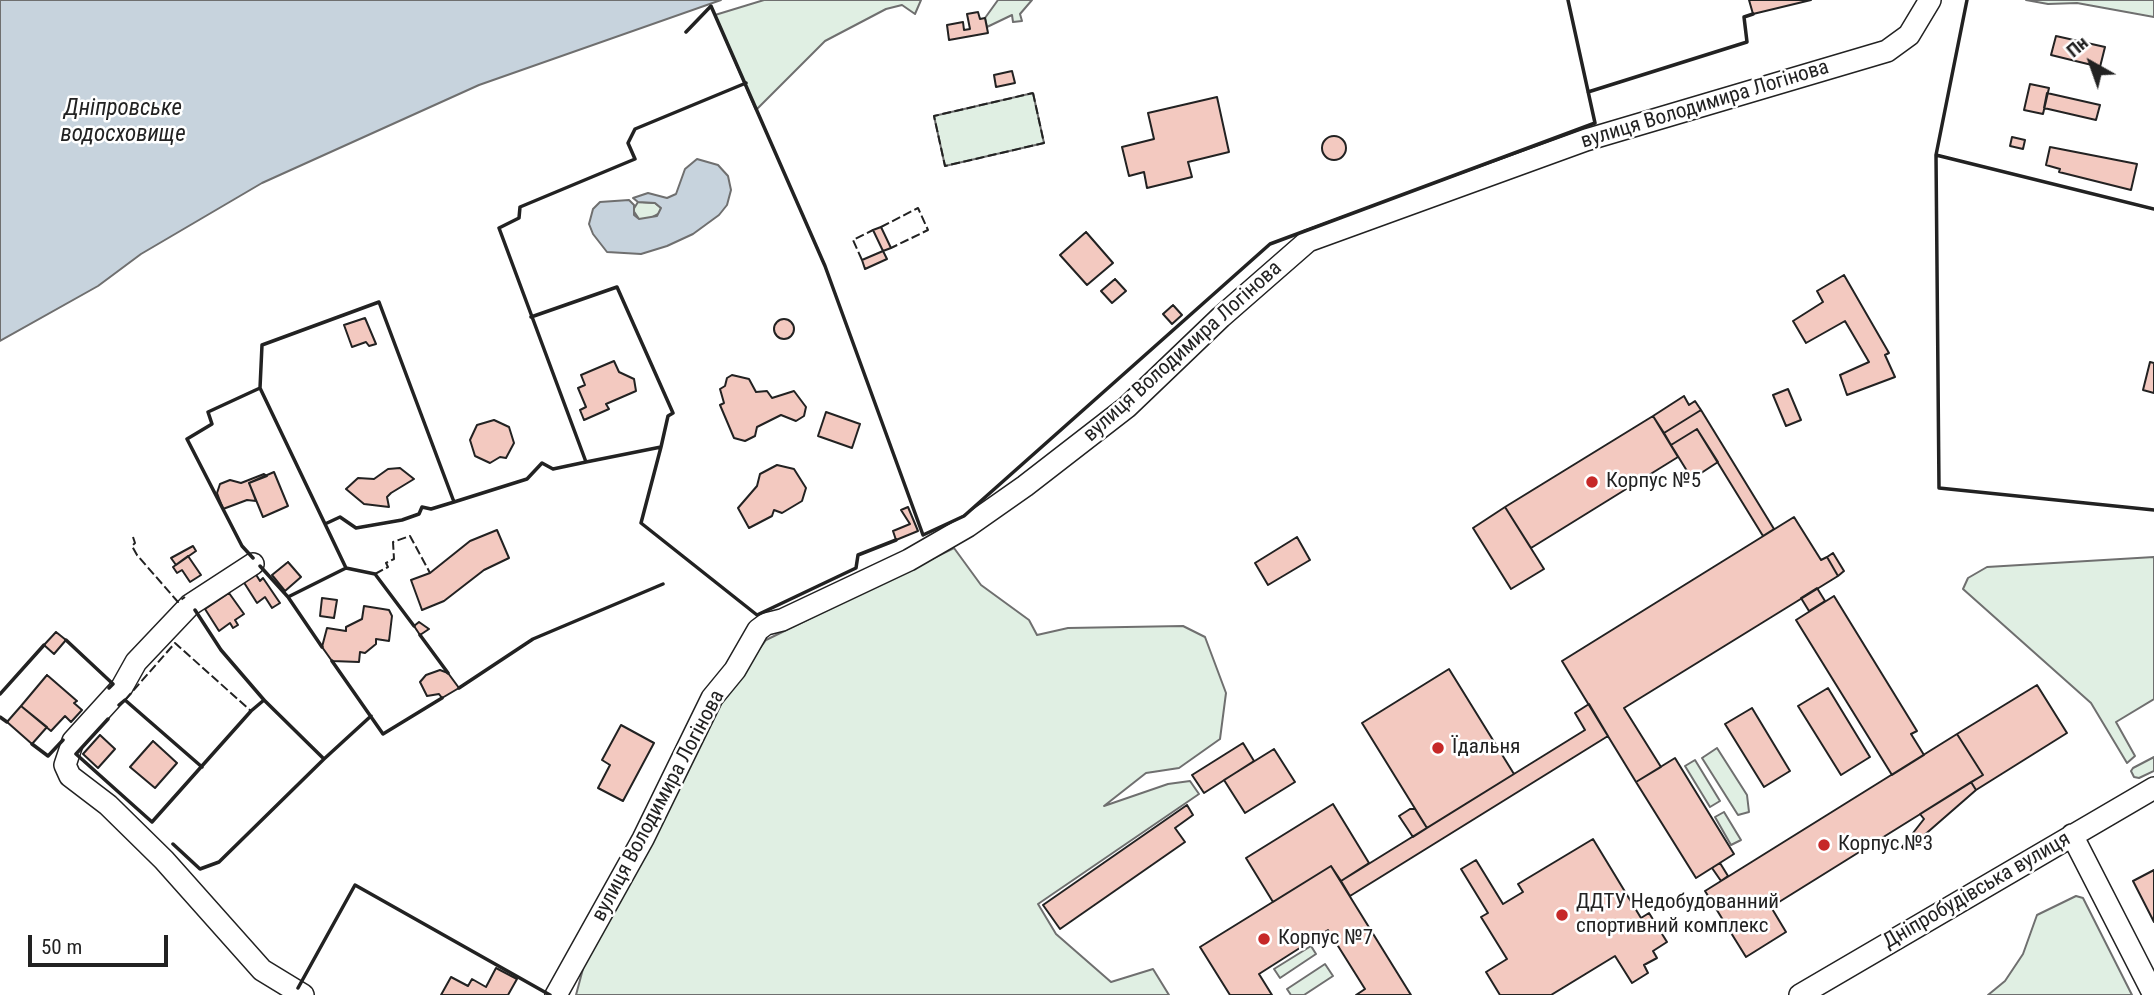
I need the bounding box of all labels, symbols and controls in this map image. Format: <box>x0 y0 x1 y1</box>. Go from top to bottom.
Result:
north arrow <box>2056 28 2126 98</box>
text: Пн <box>2062 31 2093 62</box>
street label: вулиця Володимира Логінова <box>1578 55 1832 155</box>
water label: Дніпровське водосховище <box>60 95 186 149</box>
street label: вулиця Володимира Логінова <box>1079 256 1287 448</box>
place label: Корпус №5 <box>1606 469 1701 495</box>
marker: Корпус №5 <box>1584 474 1600 490</box>
street label: вулиця Володимира Логінова <box>587 686 731 926</box>
place label: Їдальня <box>1452 735 1520 761</box>
marker: Їдальня <box>1430 740 1446 756</box>
street label: Дніпробудівська вулиця <box>1879 827 2075 955</box>
place label: Корпус №3 <box>1838 832 1933 858</box>
marker: Корпус №3 <box>1816 837 1832 853</box>
place label: ДДТУ Недобудованний спортивний комплекс <box>1576 890 1779 940</box>
marker: ДДТУ Недобудованний спортивний комплекс <box>1554 907 1570 923</box>
scale bar <box>32 922 172 966</box>
place label: Корпус №7 <box>1278 926 1373 952</box>
marker: Корпус №7 <box>1256 931 1272 947</box>
text: 50 m <box>41 935 82 959</box>

